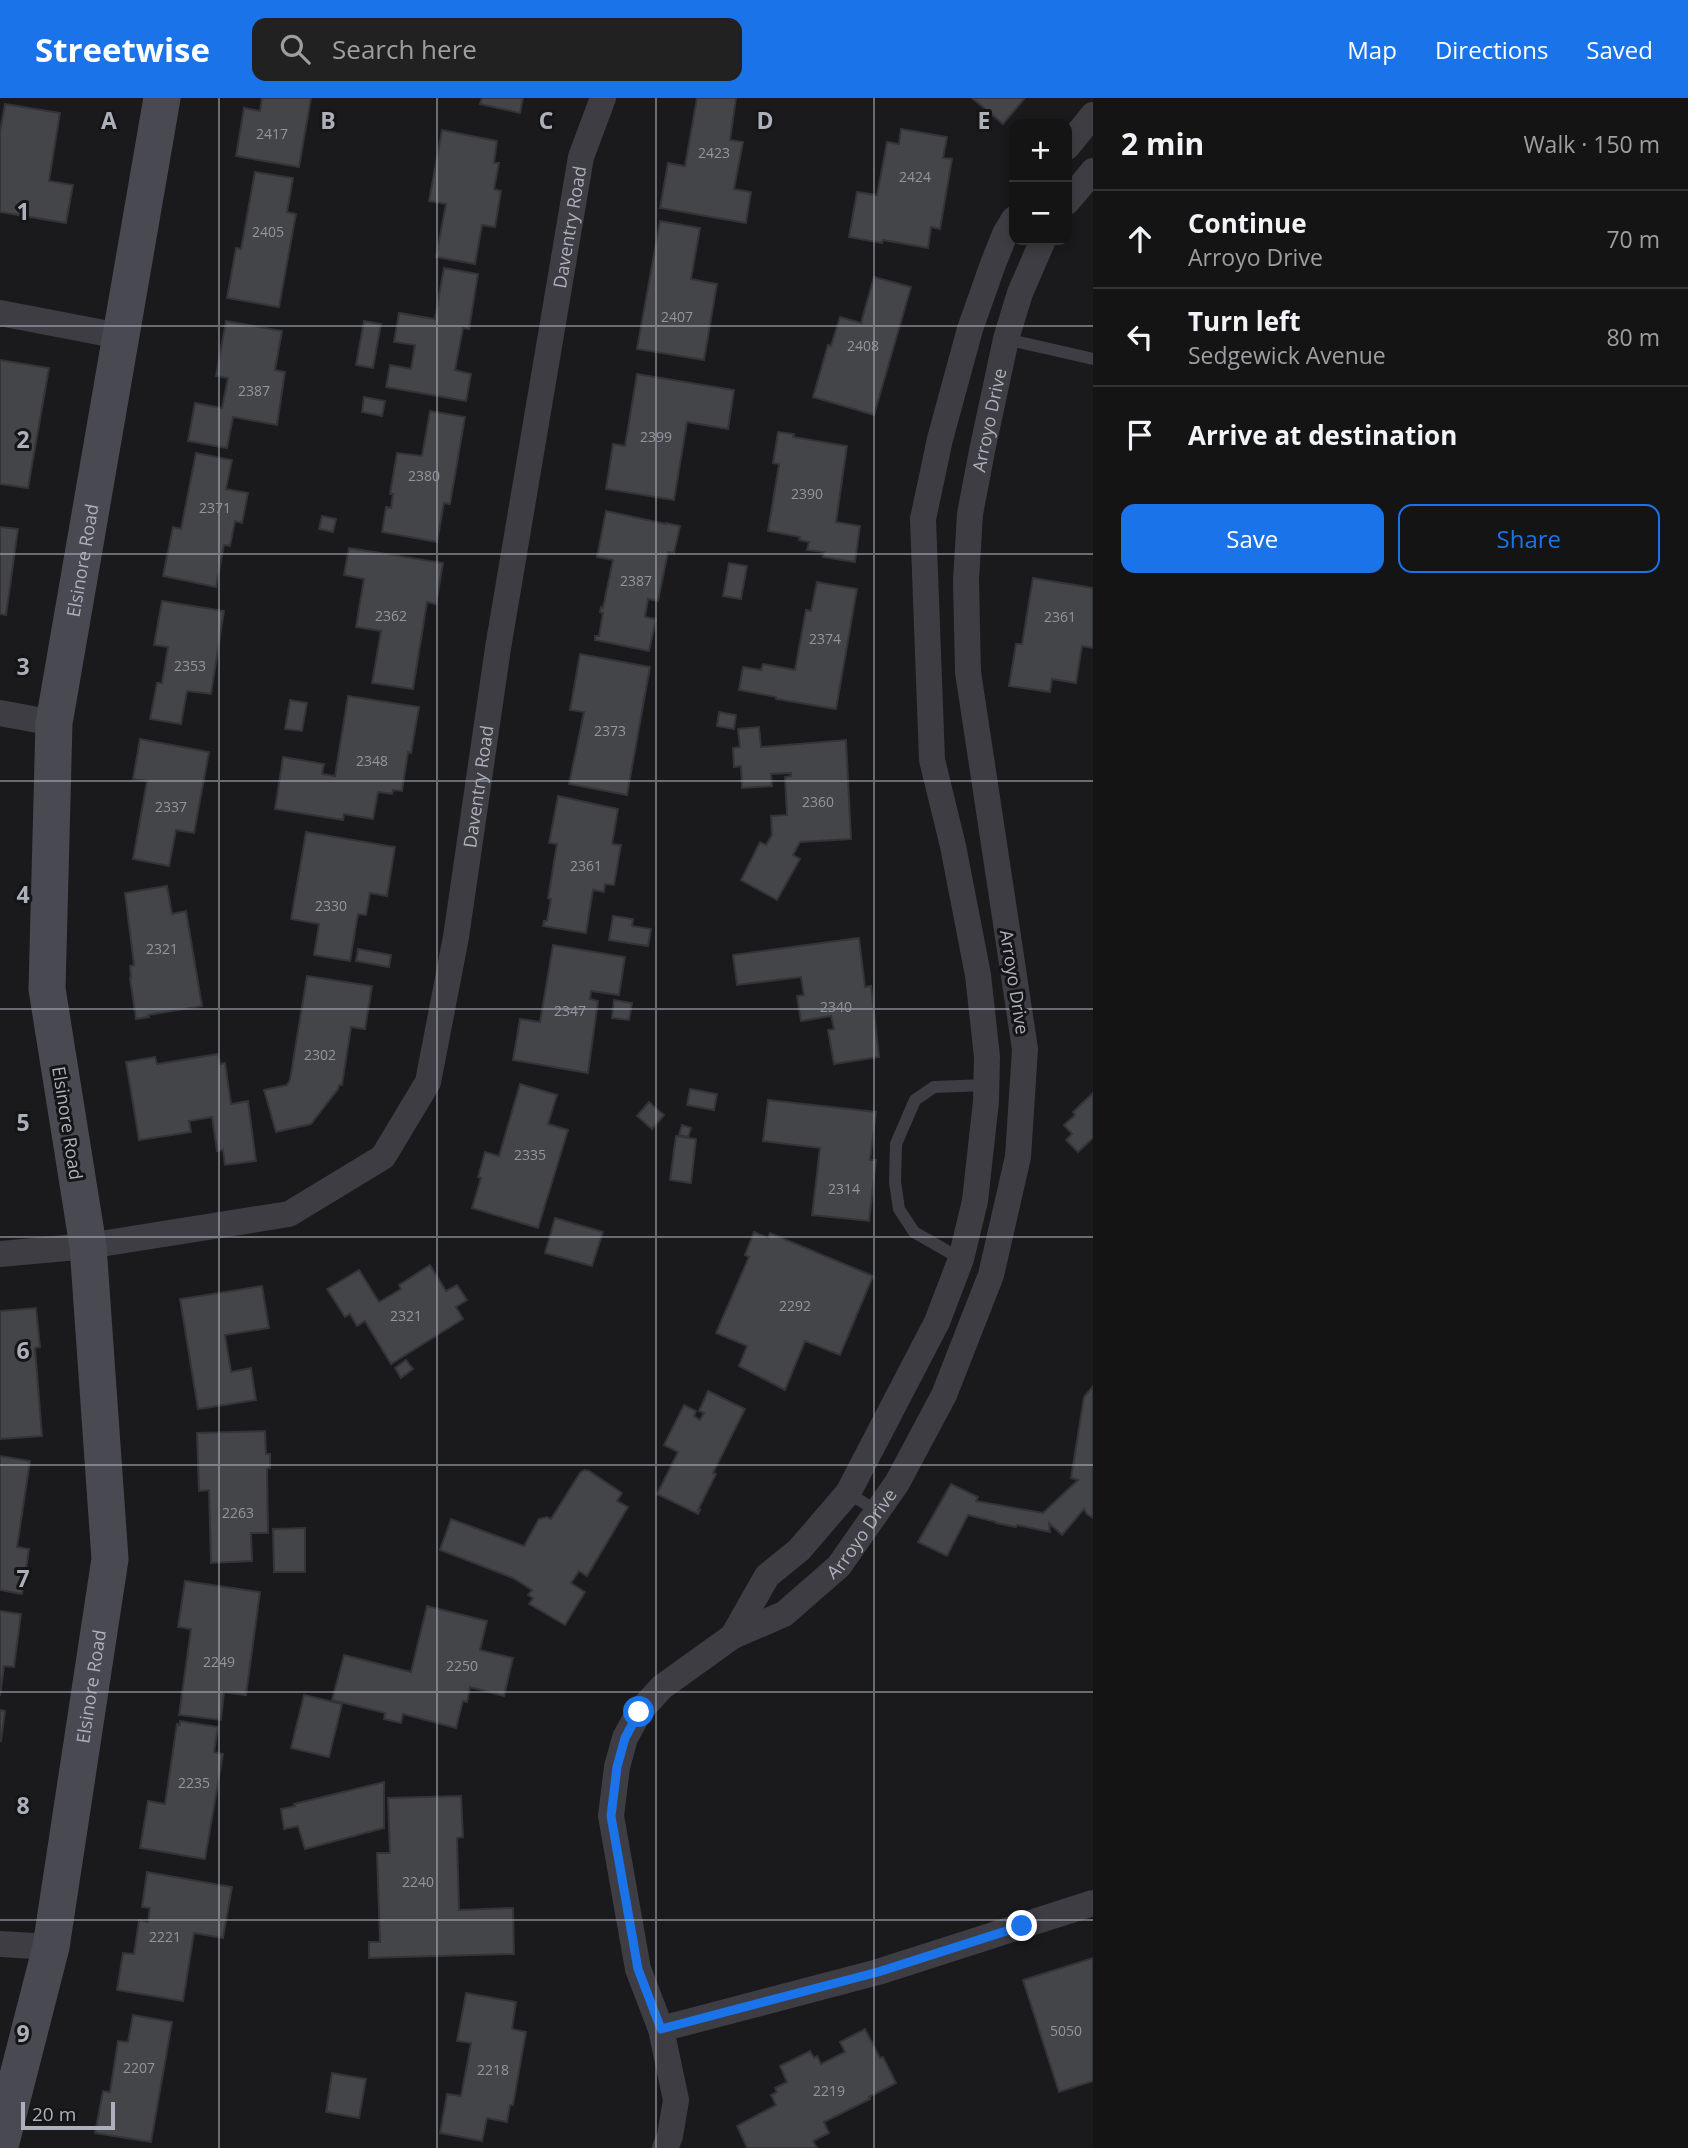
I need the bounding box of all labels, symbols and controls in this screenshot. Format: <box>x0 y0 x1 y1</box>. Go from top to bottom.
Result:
search box <box>252 18 742 81</box>
text: Streetwise <box>35 27 210 72</box>
icon: search <box>276 30 314 68</box>
text: Search here <box>332 31 477 67</box>
text: Map <box>1347 33 1397 66</box>
text: Directions <box>1435 33 1548 66</box>
text: Saved <box>1586 33 1653 66</box>
text: A <box>101 104 117 136</box>
text: B <box>320 104 336 136</box>
text: C <box>539 104 553 136</box>
text: D <box>756 104 774 136</box>
text: E <box>978 104 990 136</box>
map controls <box>1009 119 1072 245</box>
button: + <box>1009 119 1072 182</box>
text: 2 min <box>1121 123 1204 164</box>
house number: 2417 <box>256 124 288 143</box>
text: Walk · 150 m <box>1523 128 1660 160</box>
house number: 2423 <box>698 143 730 162</box>
street label: Daventry Road <box>547 164 591 290</box>
house number: 2424 <box>899 167 931 186</box>
button: − <box>1009 182 1072 245</box>
text: 1 <box>16 195 30 227</box>
text: Continue <box>1188 205 1307 241</box>
icon: ahead <box>1121 220 1159 258</box>
house number: 2405 <box>252 222 284 241</box>
text: 70 m <box>1606 223 1660 255</box>
text: Arroyo Drive <box>1188 241 1323 273</box>
text: Turn left <box>1188 303 1300 339</box>
house number: 2407 <box>661 307 693 326</box>
icon: left <box>1121 318 1159 356</box>
text: 80 m <box>1606 321 1660 353</box>
house number: 2408 <box>847 336 879 355</box>
text: Sedgewick Avenue <box>1188 339 1386 371</box>
street label: Arroyo Drive <box>966 366 1011 474</box>
house number: 2387 <box>238 381 270 400</box>
icon: arrive <box>1121 416 1159 454</box>
text: Arrive at destination <box>1188 417 1457 453</box>
text: 2 <box>16 423 30 455</box>
house number: 2399 <box>640 427 672 446</box>
house number: 2380 <box>408 466 440 485</box>
house number: 2390 <box>791 484 823 503</box>
house number: 2371 <box>199 498 231 517</box>
street label: Elsinore Road <box>61 502 104 619</box>
button: Save <box>1121 504 1384 573</box>
button: Share <box>1398 504 1660 573</box>
house number: 2387 <box>620 571 652 590</box>
house number: 2362 <box>375 606 407 625</box>
house number: 2361 <box>1044 607 1076 626</box>
house number: 2374 <box>809 629 841 648</box>
text: 3 <box>16 650 30 682</box>
house number: 2353 <box>174 656 206 675</box>
house number: 2373 <box>594 721 626 740</box>
street label: Daventry Road <box>457 724 499 849</box>
house number: 2348 <box>356 751 388 770</box>
house number: 2360 <box>802 792 834 811</box>
house number: 2337 <box>155 797 187 816</box>
house number: 2361 <box>570 856 602 875</box>
text: 4 <box>16 878 30 910</box>
house number: 2330 <box>315 896 347 915</box>
street label: Arroyo Drive <box>995 928 1035 1036</box>
house number: 2321 <box>146 939 178 958</box>
house number: 2340 <box>820 997 852 1016</box>
house number: 2347 <box>554 1001 586 1020</box>
house number: 2302 <box>304 1045 336 1064</box>
street label: Elsinore Road <box>47 1065 89 1181</box>
text: 5 <box>16 1106 30 1138</box>
house number: 2335 <box>514 1145 546 1164</box>
house number: 2314 <box>828 1179 860 1198</box>
house number: 2292 <box>779 1296 811 1315</box>
house number: 2321 <box>390 1306 422 1325</box>
text: 6 <box>16 1334 30 1366</box>
street label: Arroyo Drive <box>821 1484 902 1584</box>
house number: 2263 <box>222 1503 254 1522</box>
text: 7 <box>16 1562 30 1594</box>
street label: Elsinore Road <box>70 1628 111 1745</box>
house number: 2249 <box>203 1652 235 1671</box>
house number: 2250 <box>446 1656 478 1675</box>
route start <box>623 1696 654 1727</box>
house number: 2235 <box>178 1773 210 1792</box>
text: 8 <box>16 1789 30 1821</box>
house number: 2240 <box>402 1872 434 1891</box>
route end <box>1006 1910 1037 1941</box>
house number: 2221 <box>149 1927 181 1946</box>
text: 9 <box>16 2017 30 2049</box>
house number: 5050 <box>1050 2021 1082 2040</box>
house number: 2207 <box>123 2058 155 2077</box>
house number: 2218 <box>477 2060 509 2079</box>
house number: 2219 <box>813 2081 845 2100</box>
scale bar <box>21 2099 116 2131</box>
text: 20 m <box>32 2101 76 2127</box>

